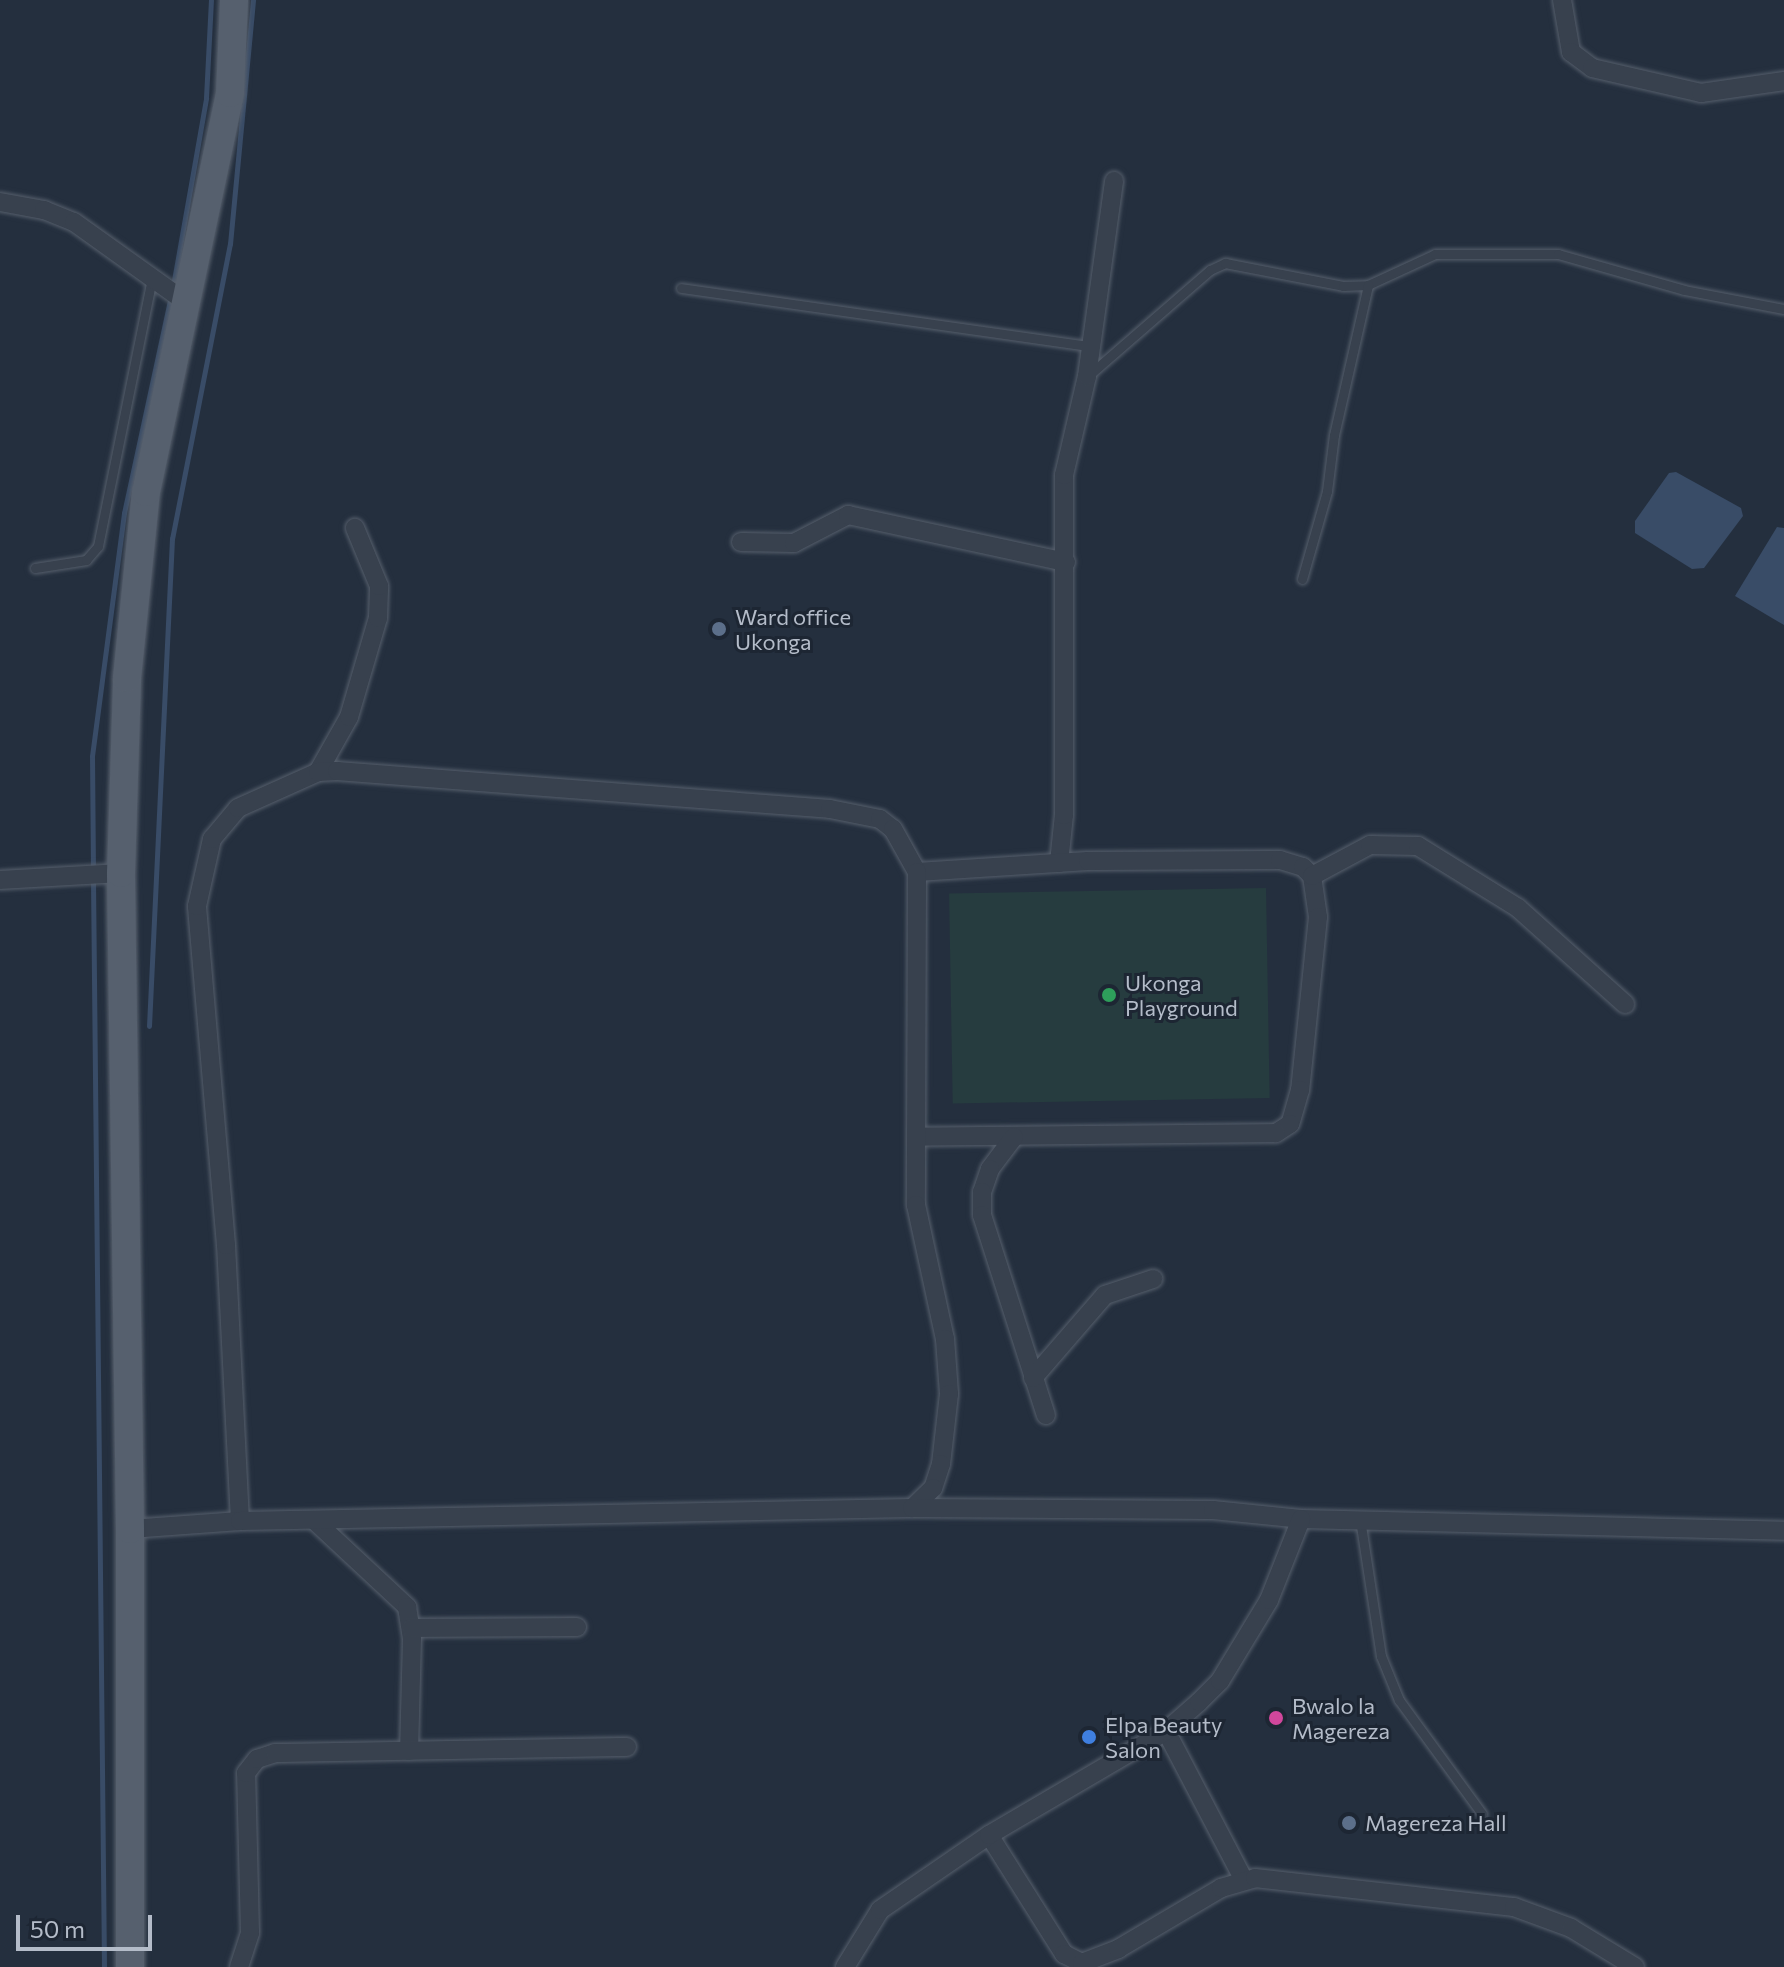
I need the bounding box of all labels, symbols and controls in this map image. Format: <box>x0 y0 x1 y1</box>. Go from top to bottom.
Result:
place label: Ward office Ukonga <box>735 603 851 654</box>
marker: Ward office Ukonga <box>710 620 728 638</box>
place label: Ukonga Playground <box>1125 969 1238 1020</box>
marker: Ukonga Playground <box>1100 986 1118 1004</box>
place label: Bwalo la Magereza <box>1292 1692 1390 1744</box>
marker: Bwalo la Magereza <box>1267 1709 1285 1727</box>
place label: Elpa Beauty Salon <box>1105 1711 1222 1762</box>
marker: Elpa Beauty Salon <box>1080 1728 1098 1746</box>
place label: Magereza Hall <box>1365 1810 1506 1836</box>
marker: Magereza Hall <box>1340 1814 1358 1832</box>
scale bar <box>20 1899 156 1949</box>
text: 50 m <box>30 1914 85 1943</box>

